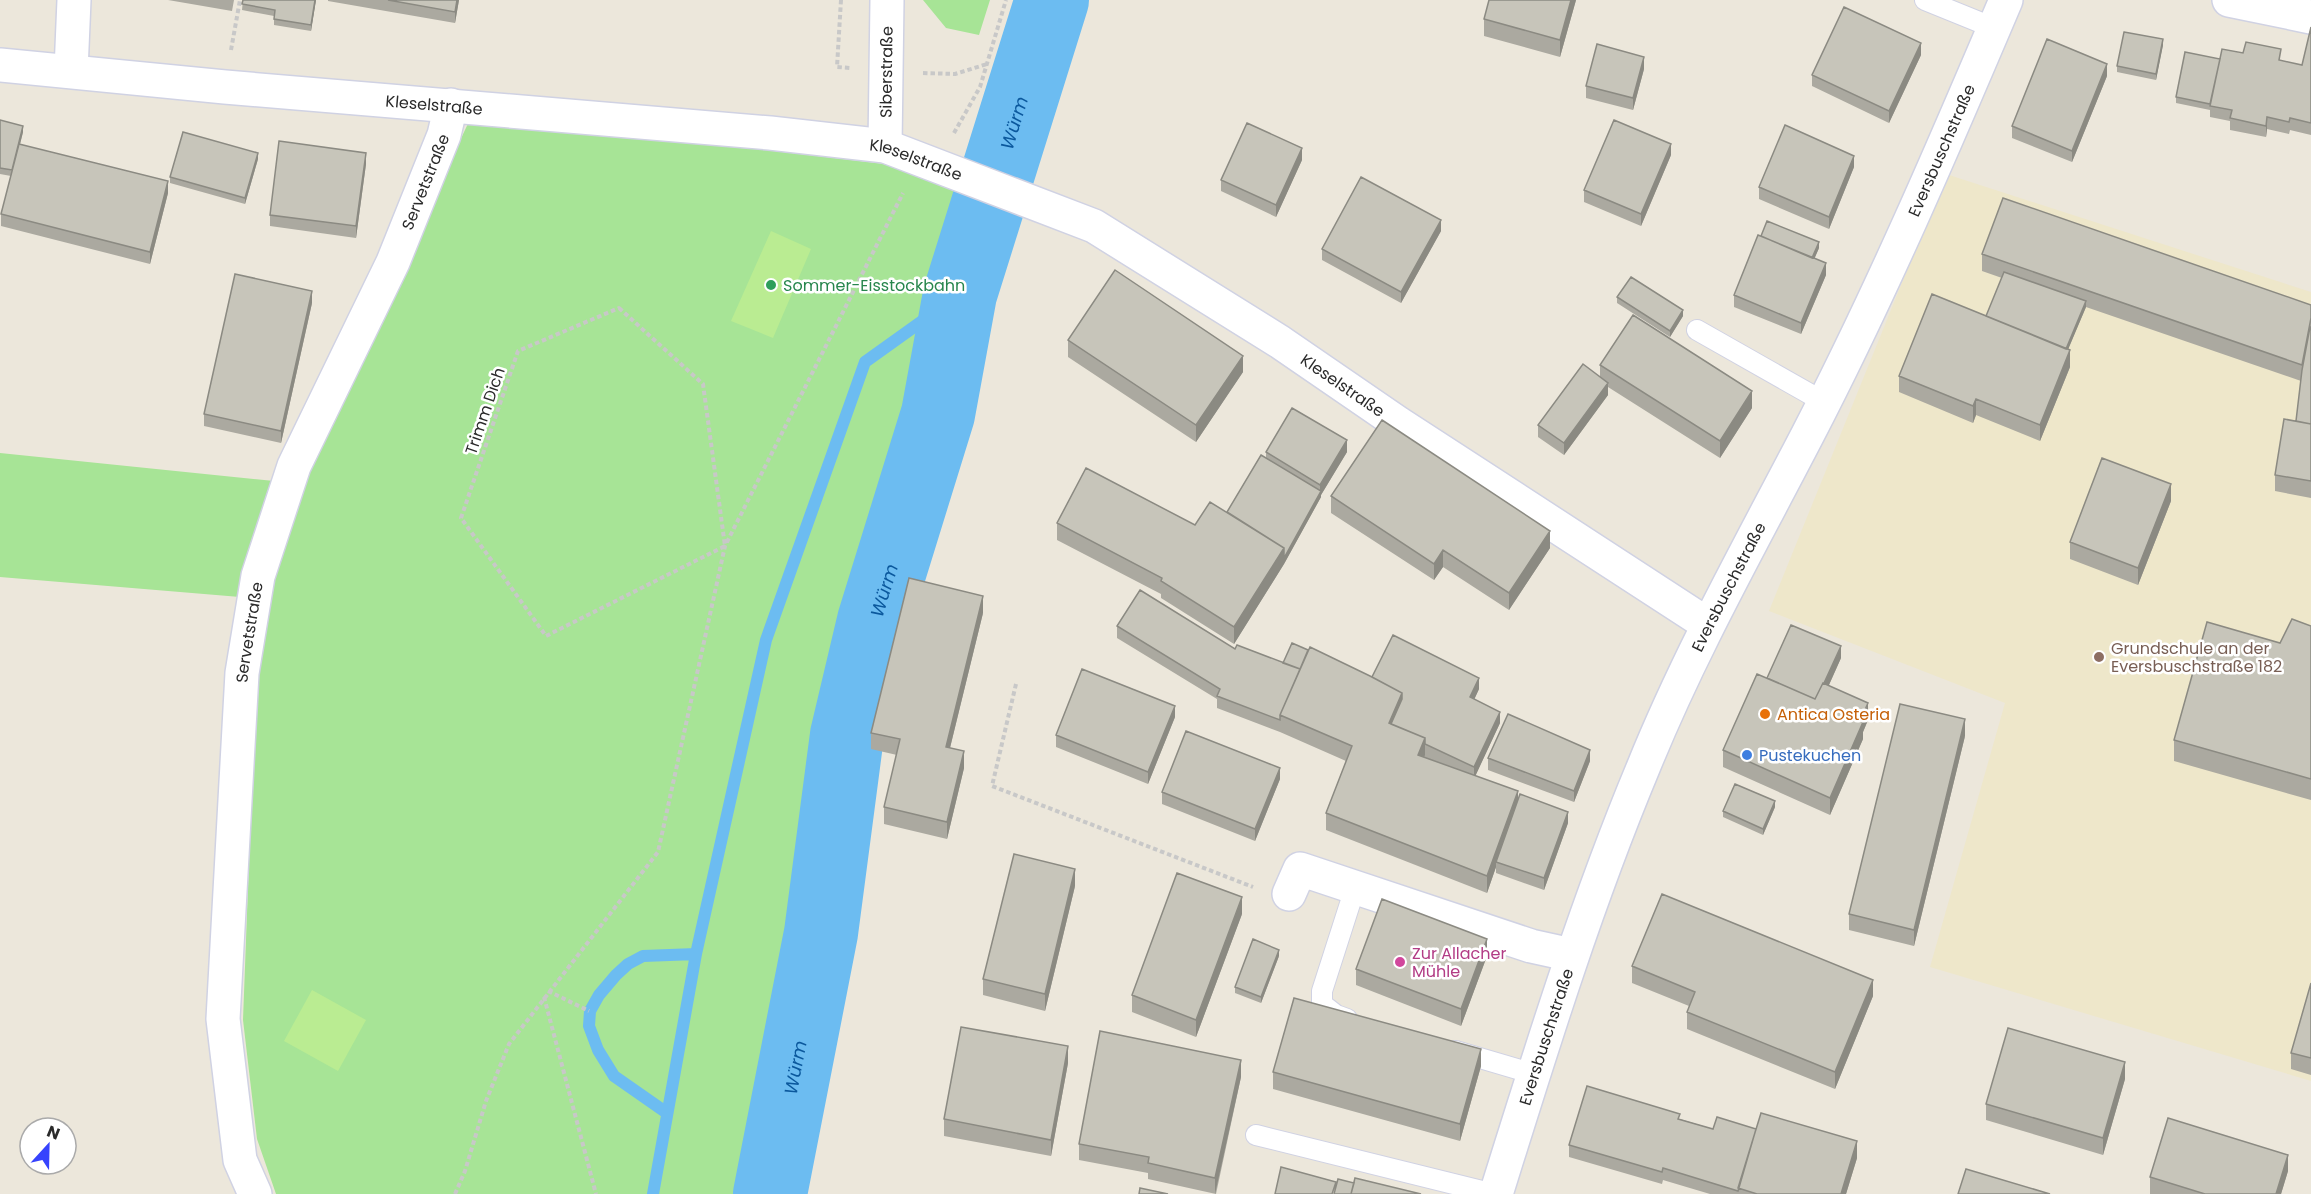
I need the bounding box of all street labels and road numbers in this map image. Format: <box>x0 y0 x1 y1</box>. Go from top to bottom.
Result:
street label: Siberstraße <box>874 26 898 118</box>
street label: Eversbuschstraße <box>1902 80 1980 220</box>
street label: Kleselstraße <box>385 89 484 120</box>
street label: Servetstraße <box>396 130 455 233</box>
street label: Kleselstraße <box>868 133 966 186</box>
street label: Kleselstraße <box>1296 348 1390 422</box>
street label: Trimm Dich <box>459 364 511 458</box>
street label: Eversbuschstraße <box>1686 518 1771 656</box>
street label: Servetstraße <box>230 580 268 683</box>
street label: Eversbuschstraße <box>1513 965 1579 1108</box>

